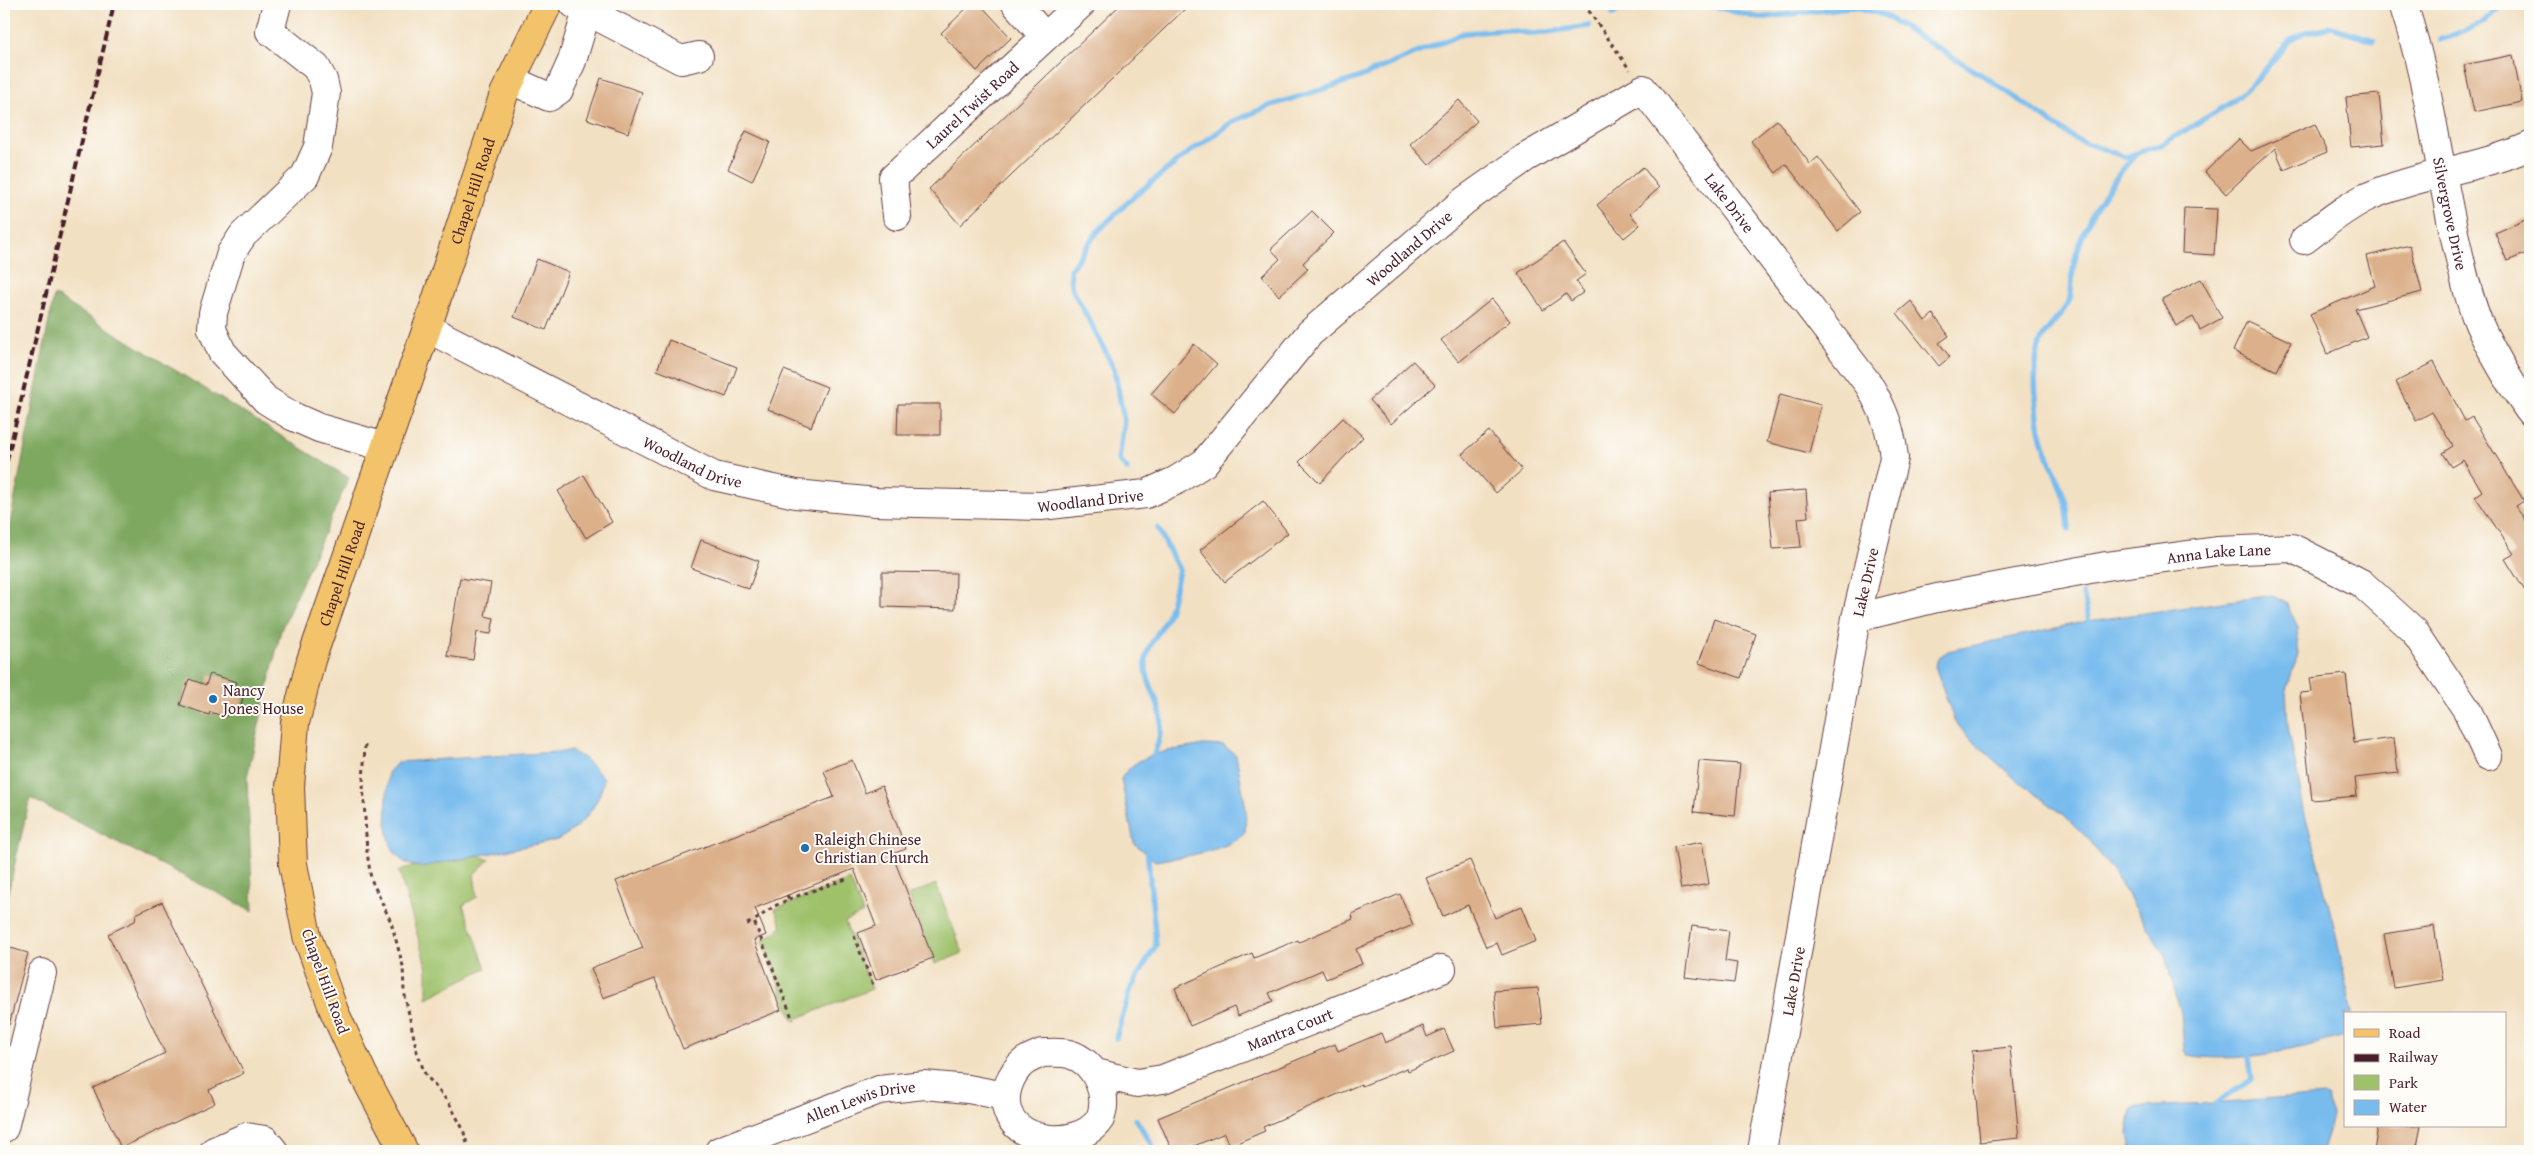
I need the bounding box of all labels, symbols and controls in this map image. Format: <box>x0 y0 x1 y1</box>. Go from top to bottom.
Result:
street label: Laurel Twist Road <box>920 55 1025 154</box>
street label: Chapel Hill Road <box>443 134 501 247</box>
street label: Silvergrove Drive <box>2427 155 2474 273</box>
street label: Lake Drive <box>1699 168 1761 238</box>
street label: Woodland Drive <box>1361 204 1457 292</box>
street label: Woodland Drive <box>639 429 744 494</box>
street label: Woodland Drive <box>1036 482 1145 518</box>
street label: Chapel Hill Road <box>312 516 371 629</box>
street label: Anna Lake Lane <box>2165 537 2271 570</box>
street label: Lake Drive <box>1845 545 1885 619</box>
place label: Nancy Jones House <box>221 678 304 720</box>
marker: Nancy Jones House <box>207 693 219 705</box>
place label: Raleigh Chinese Christian Church <box>815 827 929 869</box>
marker: Raleigh Chinese Christian Church <box>799 842 811 854</box>
street label: Chapel Hill Road <box>296 925 356 1037</box>
street label: Lake Drive <box>1775 944 1811 1018</box>
street label: Mantra Court <box>1243 1001 1337 1057</box>
legend <box>2344 1012 2506 1128</box>
text: Road <box>2389 1022 2420 1043</box>
text: Railway <box>2389 1046 2439 1067</box>
text: Park <box>2389 1072 2418 1093</box>
street label: Allen Lewis Drive <box>801 1074 917 1129</box>
text: Water <box>2389 1096 2427 1117</box>

